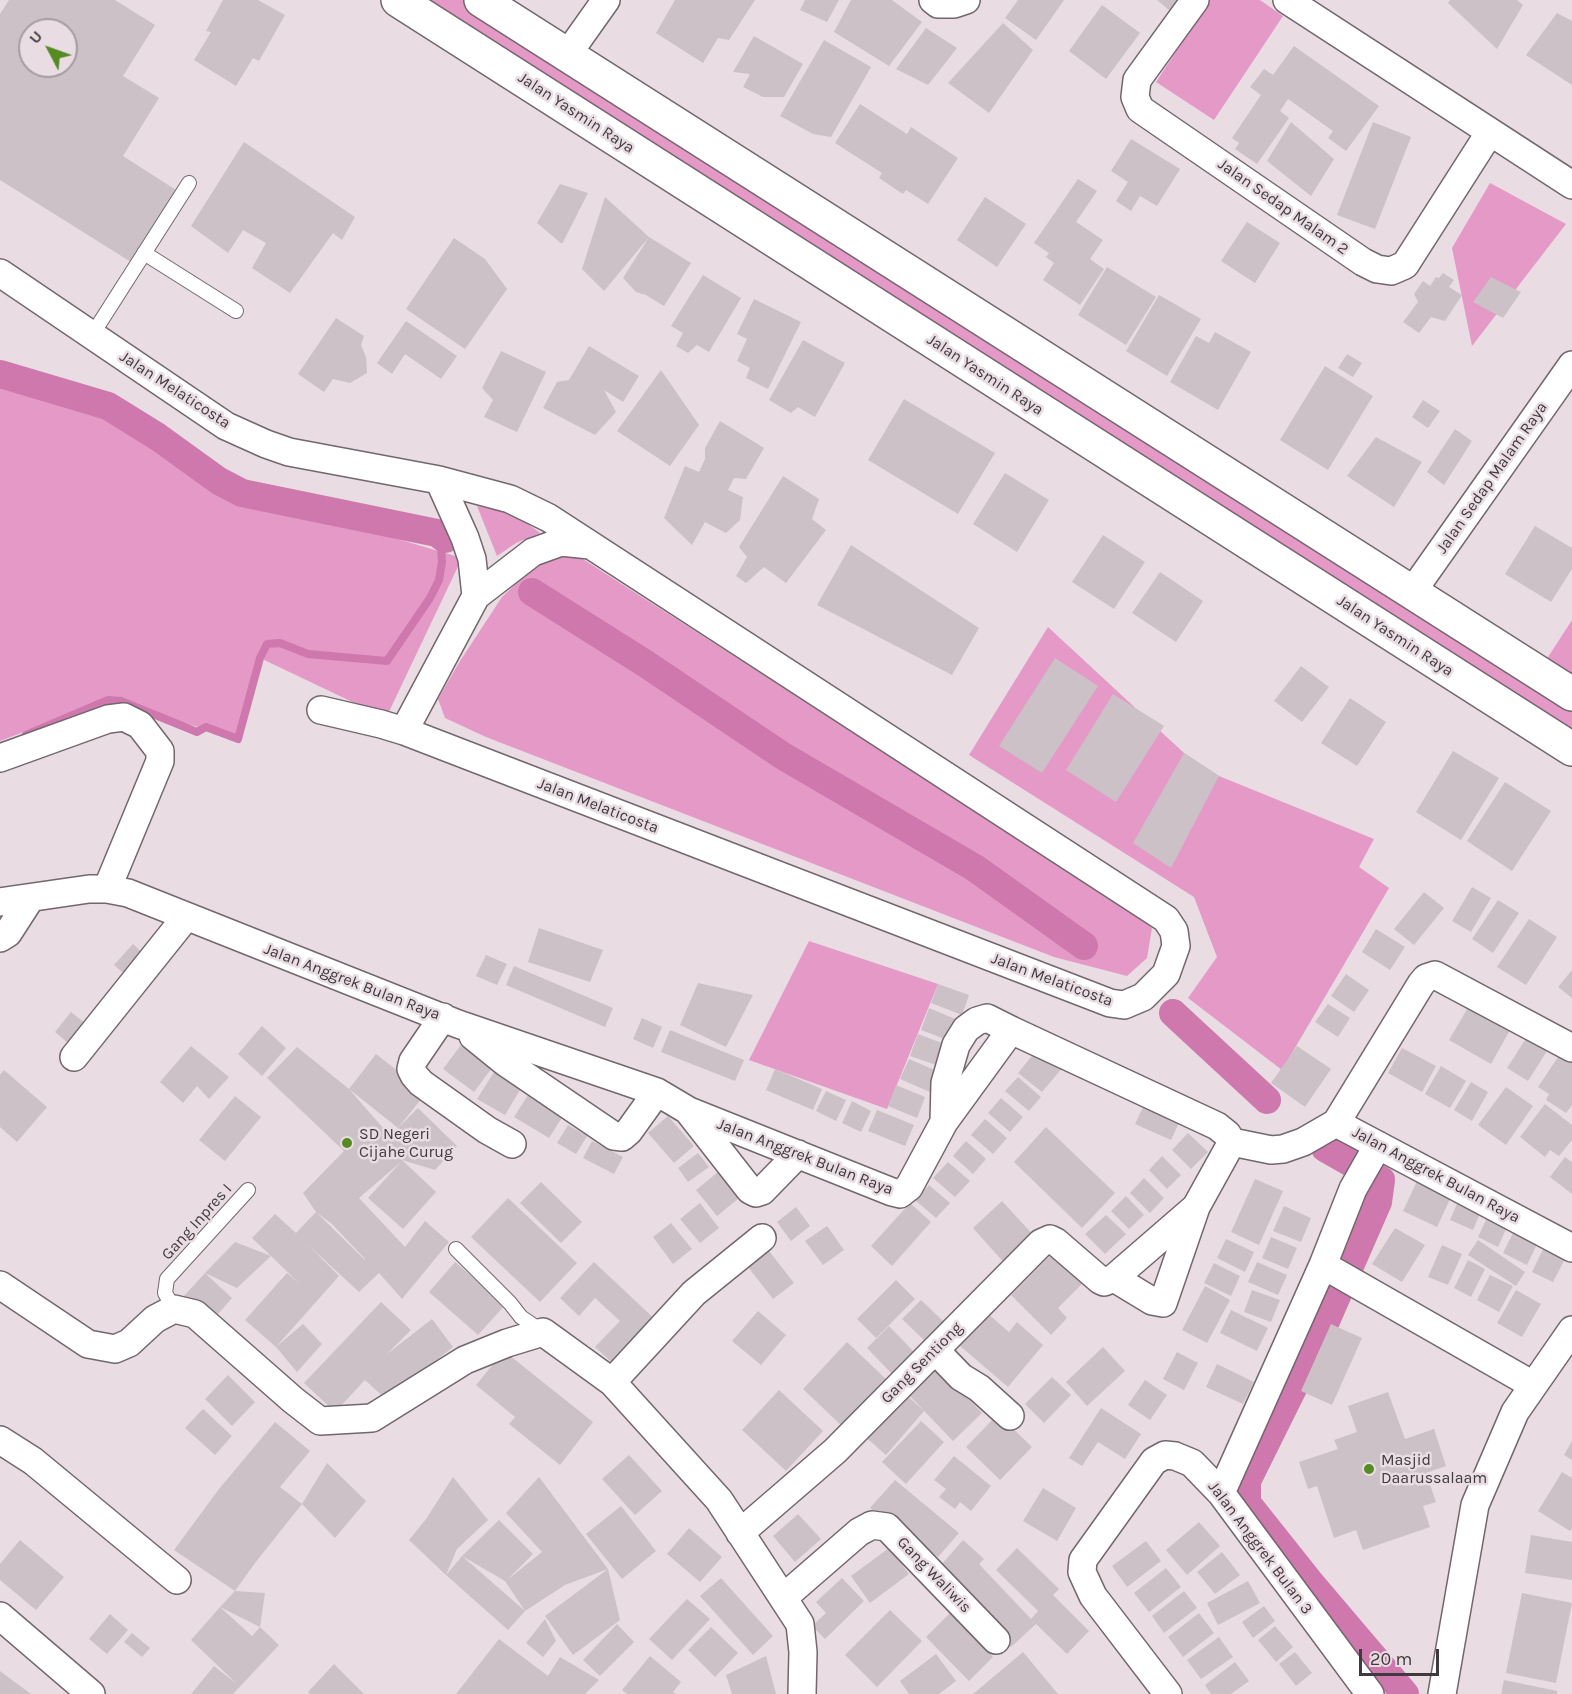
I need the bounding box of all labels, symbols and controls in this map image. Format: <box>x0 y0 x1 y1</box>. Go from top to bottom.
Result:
north arrow <box>18 18 78 78</box>
text: U <box>25 27 46 48</box>
street label: Jalan Yasmin Raya <box>514 68 638 158</box>
street label: Jalan Sedap Malam 2 <box>1214 155 1352 259</box>
street label: Jalan Yasmin Raya <box>923 330 1047 420</box>
street label: Jalan Melaticosta <box>116 347 234 433</box>
street label: Jalan Sedap Malam Raya <box>1432 399 1552 557</box>
street label: Jalan Yasmin Raya <box>1333 591 1457 681</box>
street label: Jalan Melaticosta <box>535 774 661 838</box>
street label: Jalan Anggrek Bulan Raya <box>261 940 443 1024</box>
street label: Jalan Melaticosta <box>989 949 1115 1011</box>
street label: Jalan Anggrek Bulan Raya <box>714 1115 896 1199</box>
street label: Jalan Anggrek Bulan Raya <box>1349 1123 1523 1227</box>
place label: SD Negeri Cijahe Curug <box>359 1124 453 1162</box>
marker: SD Negeri Cijahe Curug <box>340 1136 354 1150</box>
street label: Gang Inpres I <box>158 1180 236 1264</box>
street label: Gang Sentiong <box>877 1318 967 1408</box>
place label: Masjid Daarussalaam <box>1381 1450 1487 1488</box>
marker: Masjid Daarussalaam <box>1362 1462 1376 1476</box>
street label: Jalan Anggrek Bulan 3 <box>1204 1478 1316 1618</box>
street label: Gang Waliwis <box>893 1533 975 1617</box>
scale bar <box>1362 1637 1442 1675</box>
text: 20 m <box>1370 1648 1412 1670</box>

